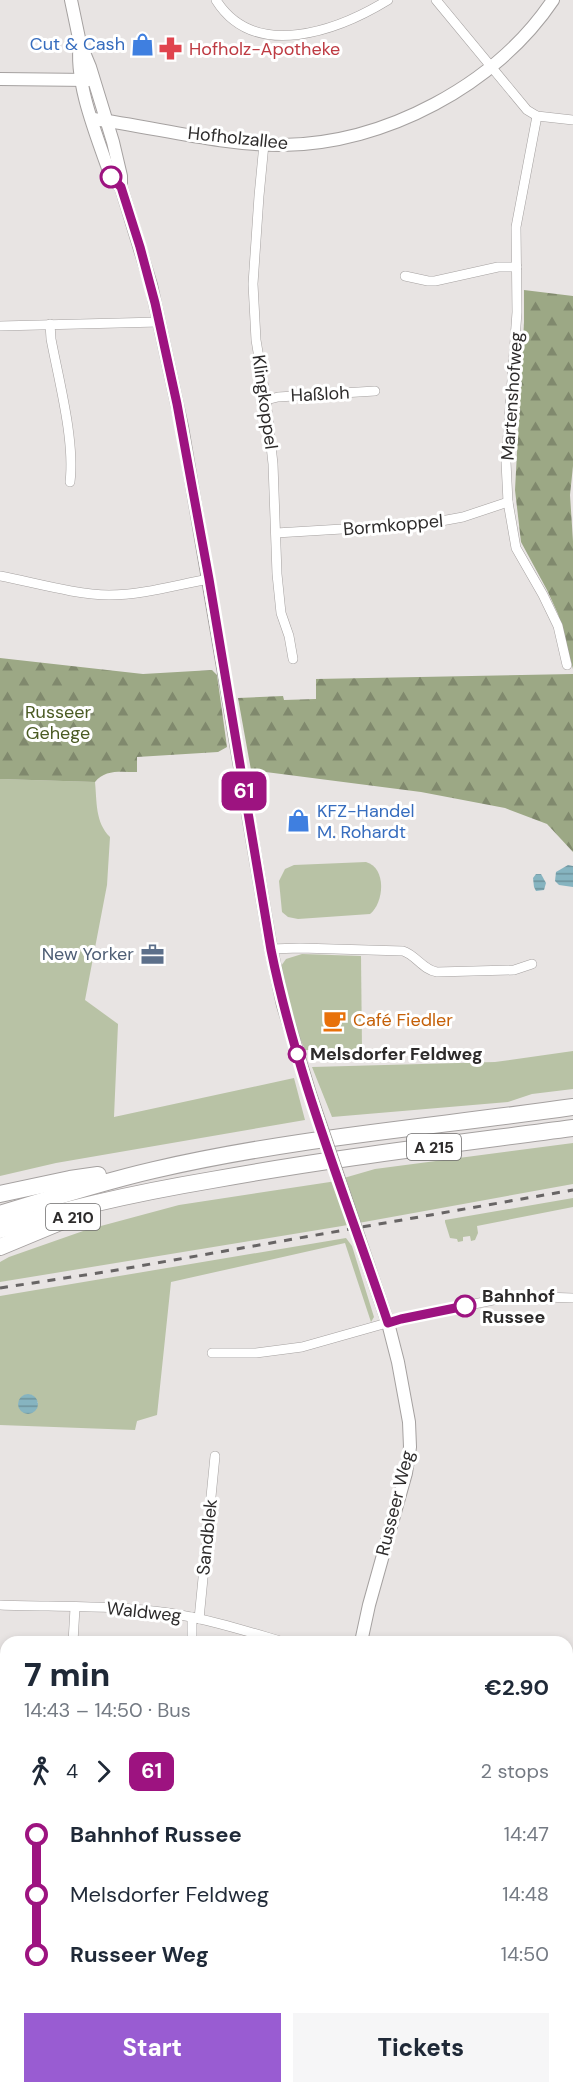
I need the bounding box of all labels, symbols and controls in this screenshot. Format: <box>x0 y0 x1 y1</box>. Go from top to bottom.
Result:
shop icon: Cut & Cash <box>130 31 156 57</box>
place label: Cut & Cash <box>30 32 125 56</box>
pharmacy icon: Hofholz-Apotheke <box>158 36 184 62</box>
place label: Hofholz-Apotheke <box>189 37 340 61</box>
street label: Hofholzallee <box>187 121 289 155</box>
unlabelled marker <box>100 166 122 188</box>
street label: Martenshofweg <box>496 331 528 461</box>
street label: Klingkoppel <box>246 353 284 451</box>
street label: Haßloh <box>290 380 350 408</box>
street label: Bormkoppel <box>342 509 444 541</box>
park label: Russeer Gehege <box>25 700 91 745</box>
line badge: 61 <box>217 772 271 810</box>
text: 61 <box>234 777 254 805</box>
place label: KFZ-Handel M. Rohardt <box>317 799 415 844</box>
shop icon: KFZ-Handel M. Rohardt <box>286 808 312 834</box>
office icon: New Yorker <box>139 941 165 967</box>
place label: New Yorker <box>42 942 134 966</box>
cafe icon: Café Fiedler <box>322 1007 348 1033</box>
place label: Café Fiedler <box>353 1008 453 1032</box>
place label: Melsdorfer Feldweg <box>310 1042 483 1066</box>
marker: Melsdorfer Feldweg <box>288 1045 306 1063</box>
road number: A 215 <box>407 1134 461 1160</box>
road number: A 210 <box>46 1204 100 1230</box>
place label: Bahnhof Russee <box>482 1284 555 1329</box>
marker: Bahnhof Russee <box>454 1295 476 1317</box>
street label: Russeer Weg <box>370 1448 420 1558</box>
street label: Sandblek <box>191 1498 223 1576</box>
street label: Waldweg <box>105 1596 183 1628</box>
text: 7 min <box>24 1653 110 1696</box>
text: €2.90 <box>485 1673 549 1702</box>
text: 14:43 – 14:50 · Bus <box>24 1697 191 1723</box>
icon: walk <box>24 1755 57 1788</box>
icon: forward <box>87 1755 120 1788</box>
text: 61 <box>141 1757 162 1785</box>
text: 4 <box>66 1758 78 1784</box>
text: 2 stops <box>481 1758 549 1784</box>
text: Bahnhof Russee <box>70 1820 242 1849</box>
text: 14:47 <box>504 1821 549 1847</box>
text: Melsdorfer Feldweg <box>70 1880 269 1909</box>
text: 14:48 <box>502 1881 549 1907</box>
text: Russeer Weg <box>70 1940 209 1969</box>
text: 14:50 <box>501 1941 549 1967</box>
button: Start <box>24 2013 281 2082</box>
button: Tickets <box>293 2013 549 2082</box>

